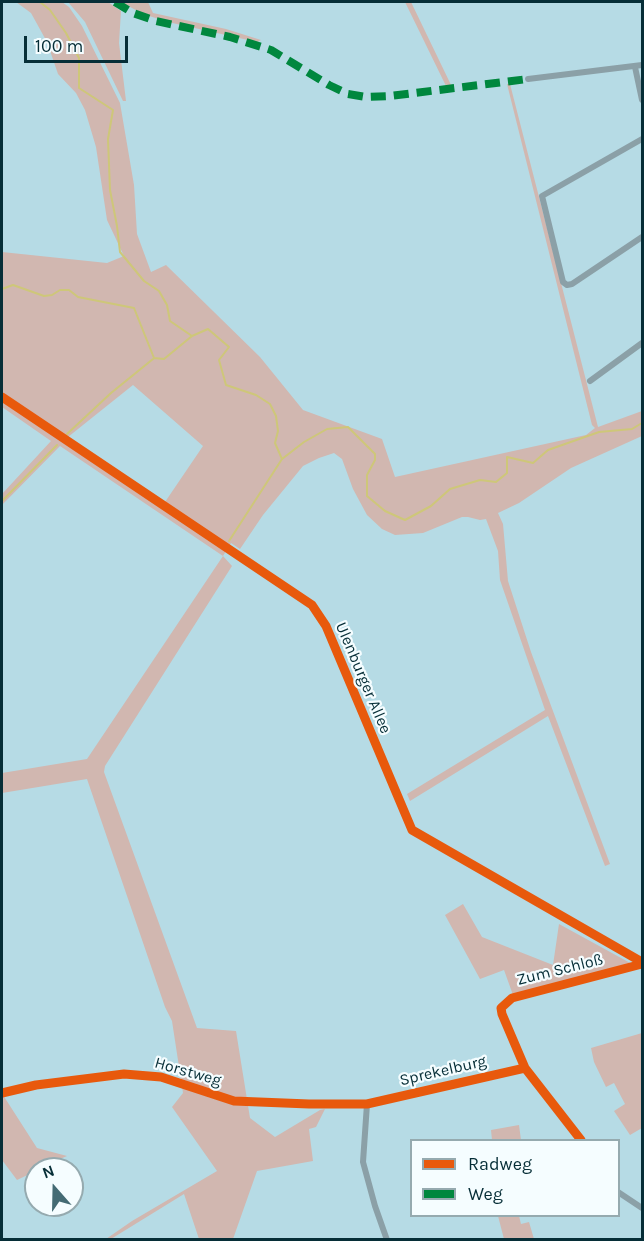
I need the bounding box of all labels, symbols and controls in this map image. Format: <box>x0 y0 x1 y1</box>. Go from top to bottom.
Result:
scale bar <box>27 24 130 62</box>
text: 100 m <box>35 35 83 57</box>
street label: Ulenburger Allee <box>331 620 395 736</box>
street label: Zum Schloß <box>515 950 605 990</box>
street label: Sprekelburg <box>398 1052 488 1090</box>
street label: Horstweg <box>152 1053 224 1091</box>
legend <box>410 1139 620 1217</box>
text: Radweg <box>468 1153 532 1175</box>
north arrow <box>24 1157 84 1217</box>
text: N <box>40 1161 57 1182</box>
text: Weg <box>468 1183 503 1205</box>

